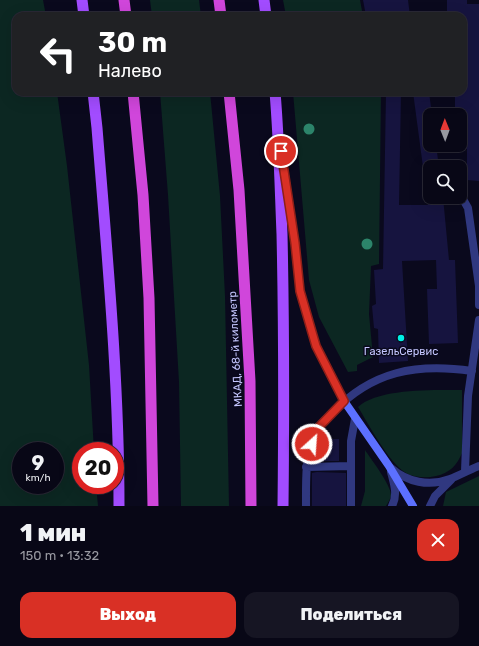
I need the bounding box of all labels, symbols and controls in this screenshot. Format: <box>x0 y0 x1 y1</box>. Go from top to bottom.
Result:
text: 30 m <box>98 26 167 59</box>
icon: left <box>32 28 84 80</box>
text: Налево <box>98 60 162 82</box>
north arrow <box>423 108 467 152</box>
map controls <box>423 108 467 204</box>
pin <box>264 134 298 168</box>
icon: arrive <box>270 140 292 162</box>
button: search <box>423 160 467 204</box>
street label: МКАД, 68-й километр <box>226 291 245 407</box>
marker: ГазельСервис <box>396 333 406 343</box>
place label: ГазельСервис <box>364 345 438 358</box>
position arrow <box>291 423 333 465</box>
speed limit sign: 20 <box>72 442 124 494</box>
text: 9 <box>32 451 44 475</box>
text: km/h <box>26 472 50 484</box>
text: 1 мин <box>20 519 86 547</box>
button: close <box>417 519 459 561</box>
text: 150 m · 13:32 <box>20 548 99 563</box>
button: Выход <box>20 592 236 638</box>
button: Поделиться <box>244 592 459 638</box>

